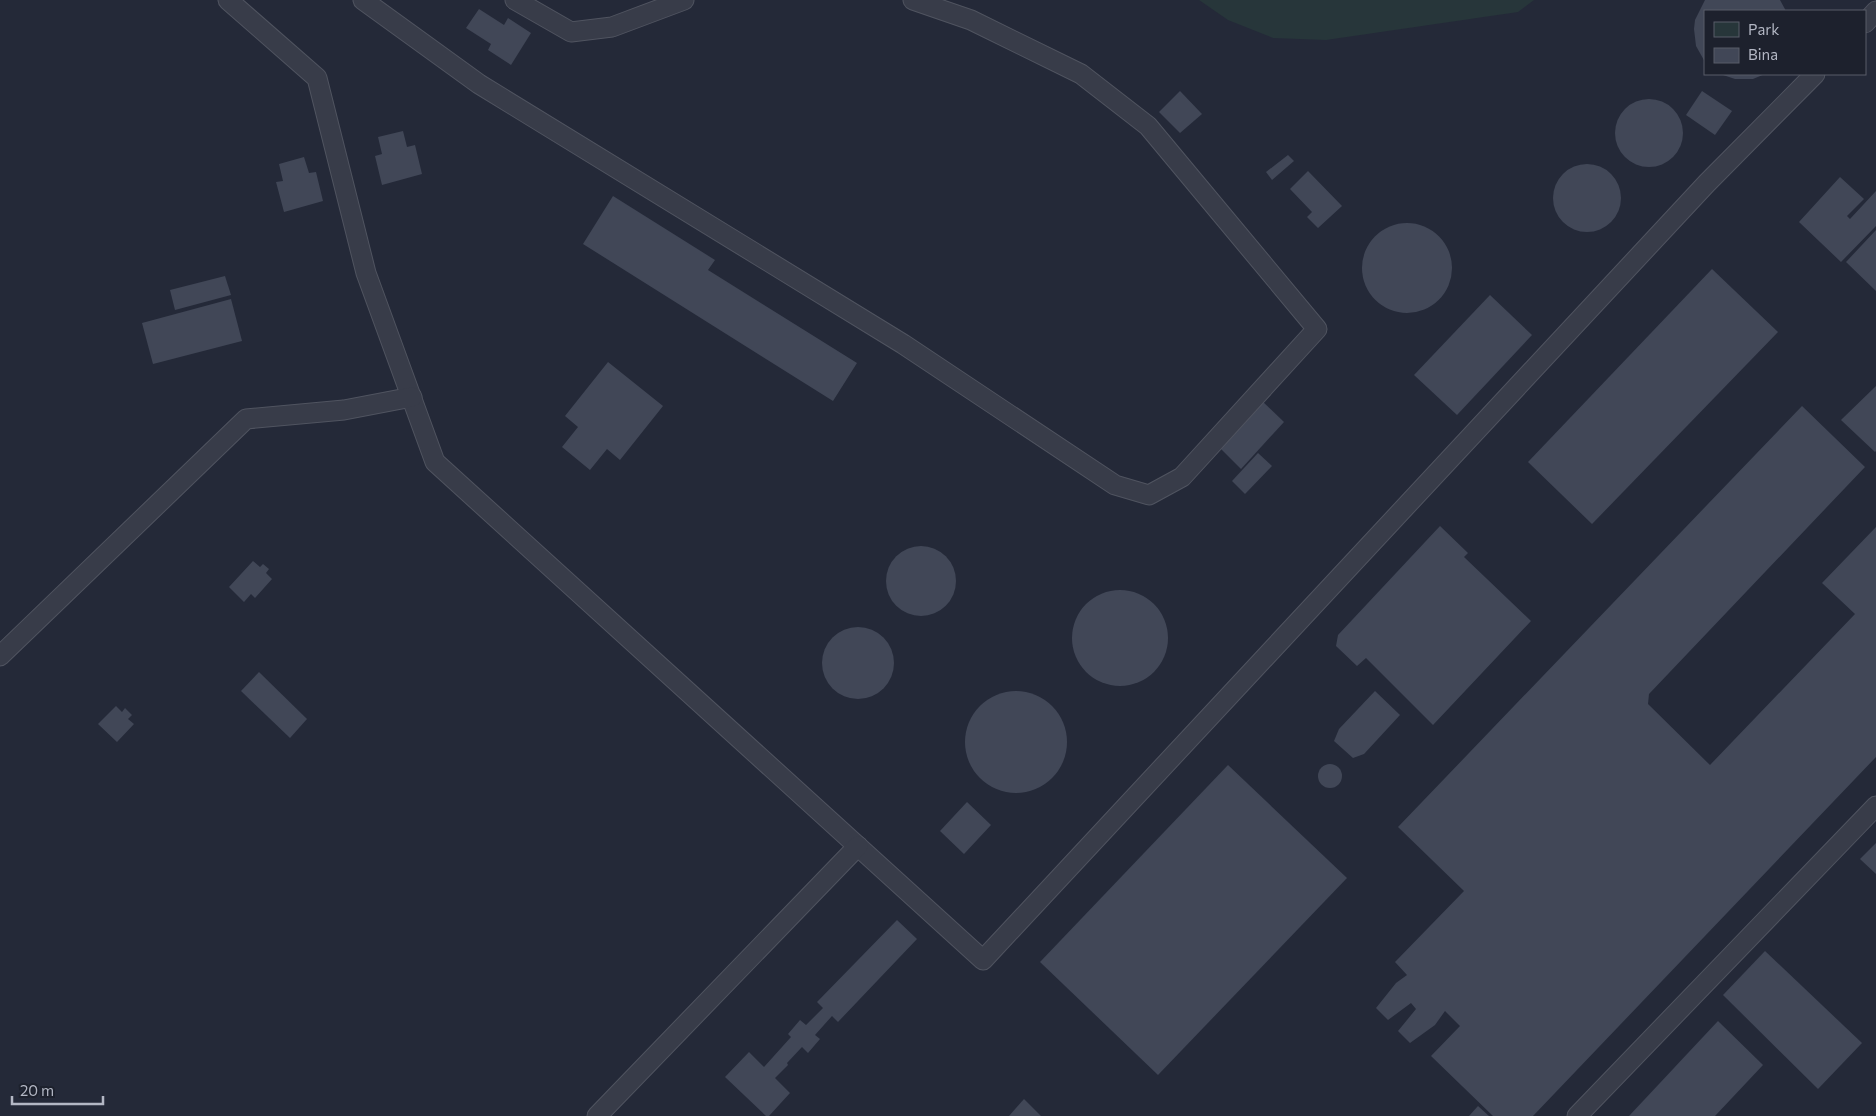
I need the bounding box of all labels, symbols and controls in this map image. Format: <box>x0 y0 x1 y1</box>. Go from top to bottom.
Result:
legend <box>1704 10 1866 75</box>
text: Park <box>1748 20 1779 38</box>
text: Bina <box>1748 45 1778 63</box>
scale bar <box>12 1074 104 1106</box>
text: 20 m <box>20 1081 54 1099</box>

